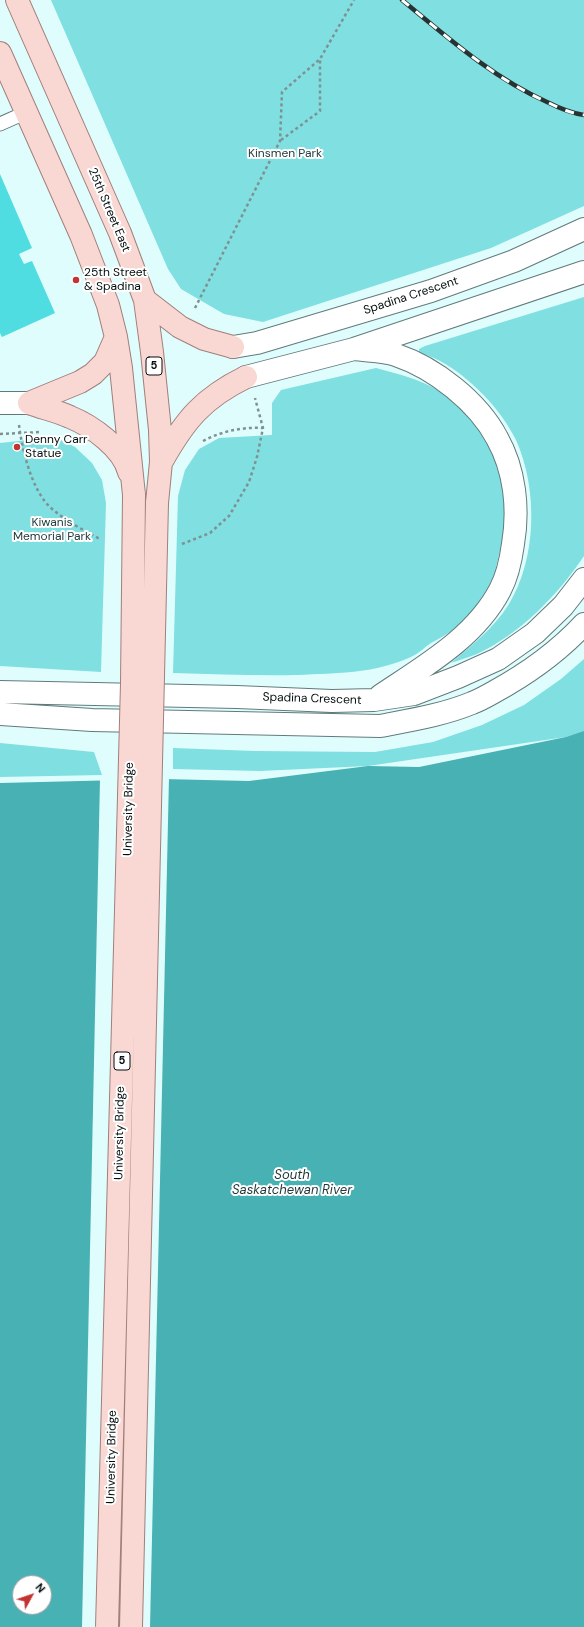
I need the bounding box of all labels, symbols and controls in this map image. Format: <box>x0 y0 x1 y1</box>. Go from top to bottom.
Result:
park label: Kinsmen Park <box>248 147 322 161</box>
street label: 25th Street East <box>85 166 133 254</box>
place label: 25th Street & Spadina <box>84 266 147 294</box>
street label: Spadina Crescent <box>362 274 460 318</box>
marker: 25th Street & Spadina <box>71 275 81 285</box>
road number: 5 <box>146 357 162 375</box>
place label: Denny Carr Statue <box>25 433 88 461</box>
marker: Denny Carr Statue <box>12 442 22 452</box>
park label: Kiwanis Memorial Park <box>13 516 91 544</box>
street label: Spadina Crescent <box>262 690 362 708</box>
street label: University Bridge <box>121 762 137 856</box>
road number: 5 <box>114 1052 130 1070</box>
street label: University Bridge <box>112 1086 128 1180</box>
water label: South Saskatchewan River <box>232 1168 352 1199</box>
street label: University Bridge <box>104 1410 120 1504</box>
north arrow <box>12 1575 52 1615</box>
text: N <box>32 1580 48 1596</box>

